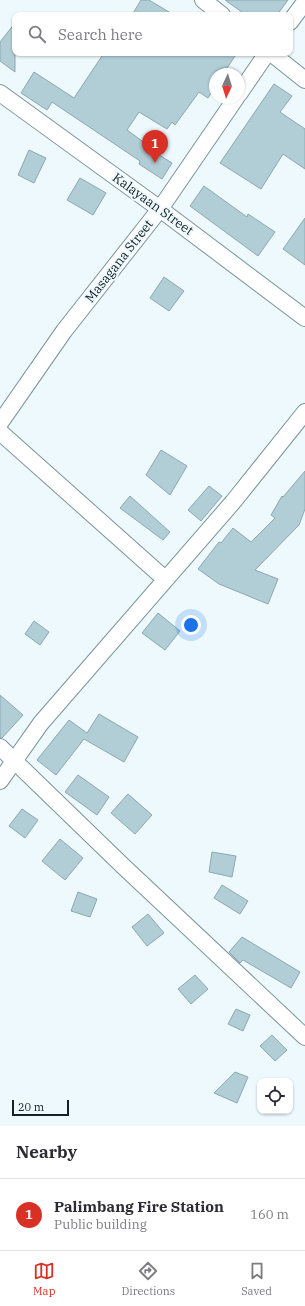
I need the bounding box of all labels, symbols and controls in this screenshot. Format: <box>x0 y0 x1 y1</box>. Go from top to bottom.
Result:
search box <box>12 12 293 56</box>
icon: search <box>26 23 48 45</box>
text: Search here <box>58 25 143 44</box>
north arrow <box>209 68 245 104</box>
pin: 1 <box>142 130 168 163</box>
street label: Kalayaan Street <box>109 169 197 239</box>
street label: Masagana Street <box>81 216 157 306</box>
your location <box>181 615 201 635</box>
map controls <box>257 1078 293 1114</box>
button: locate <box>257 1078 293 1114</box>
scale bar <box>12 1098 69 1117</box>
text: 20 m <box>18 1100 44 1114</box>
text: Nearby <box>16 1141 77 1163</box>
text: Palimbang Fire Station <box>54 1197 224 1216</box>
text: 1 <box>25 1206 33 1223</box>
text: 160 m <box>250 1206 289 1223</box>
text: Public building <box>54 1216 147 1233</box>
tab: Map <box>33 1260 55 1298</box>
tab: Directions <box>121 1260 175 1298</box>
tab: Saved <box>241 1260 272 1298</box>

